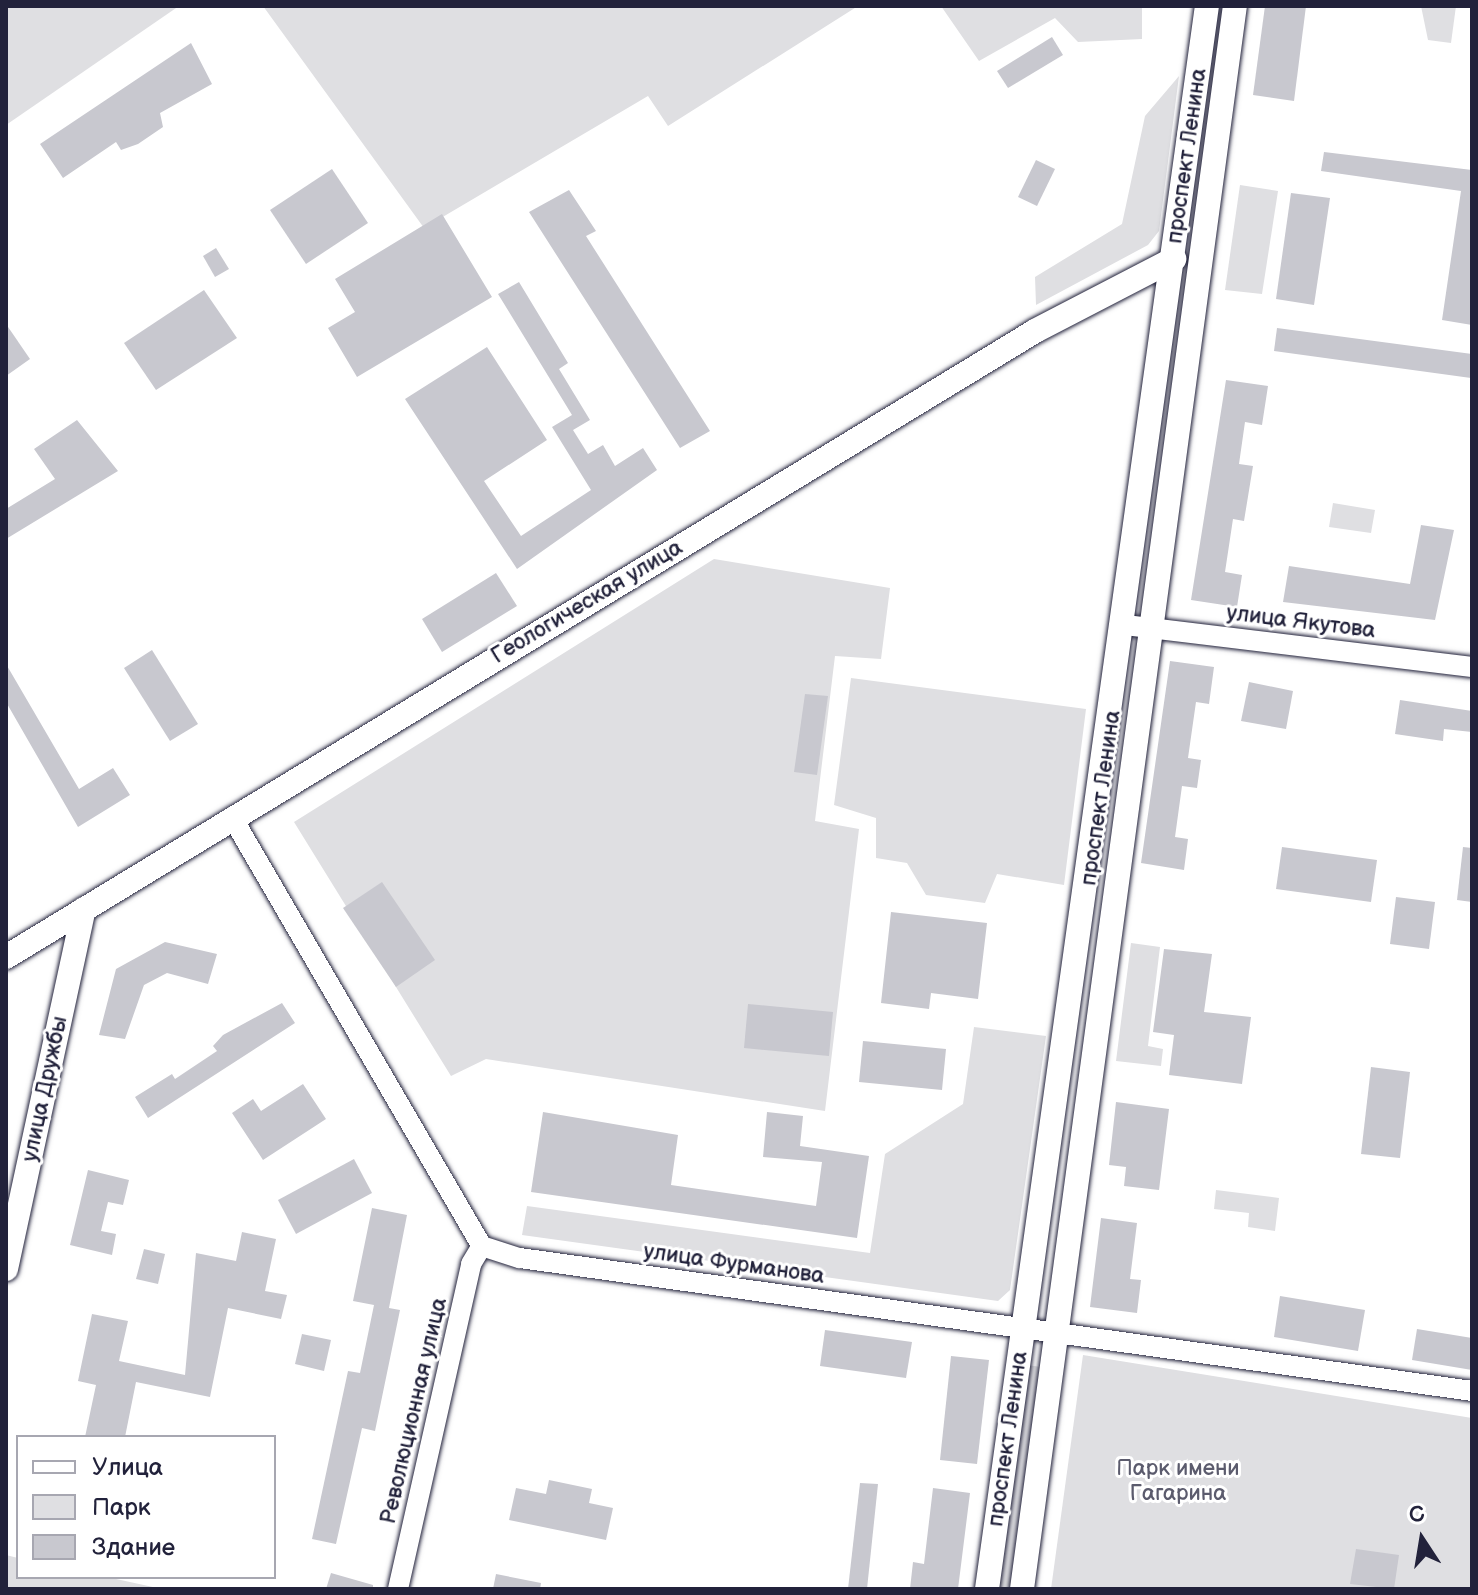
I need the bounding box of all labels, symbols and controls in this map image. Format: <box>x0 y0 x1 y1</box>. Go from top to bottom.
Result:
street label: проспект Ленина <box>1162 67 1212 245</box>
street label: Геологическая улица <box>487 534 687 670</box>
street label: улица Якутова <box>1225 600 1377 644</box>
street label: проспект Ленина <box>1076 709 1126 887</box>
street label: улица Дружбы <box>17 1014 73 1164</box>
street label: улица Фурманова <box>642 1238 826 1290</box>
street label: Революционная улица <box>375 1295 453 1527</box>
street label: проспект Ленина <box>983 1350 1033 1528</box>
legend <box>16 1435 276 1579</box>
text: Улица <box>92 1453 163 1482</box>
park label: Парк имени Гагарина <box>1116 1455 1240 1506</box>
text: Парк <box>92 1493 150 1522</box>
north arrow <box>1382 1499 1462 1579</box>
text: С <box>1407 1500 1427 1530</box>
text: Здание <box>92 1533 175 1562</box>

